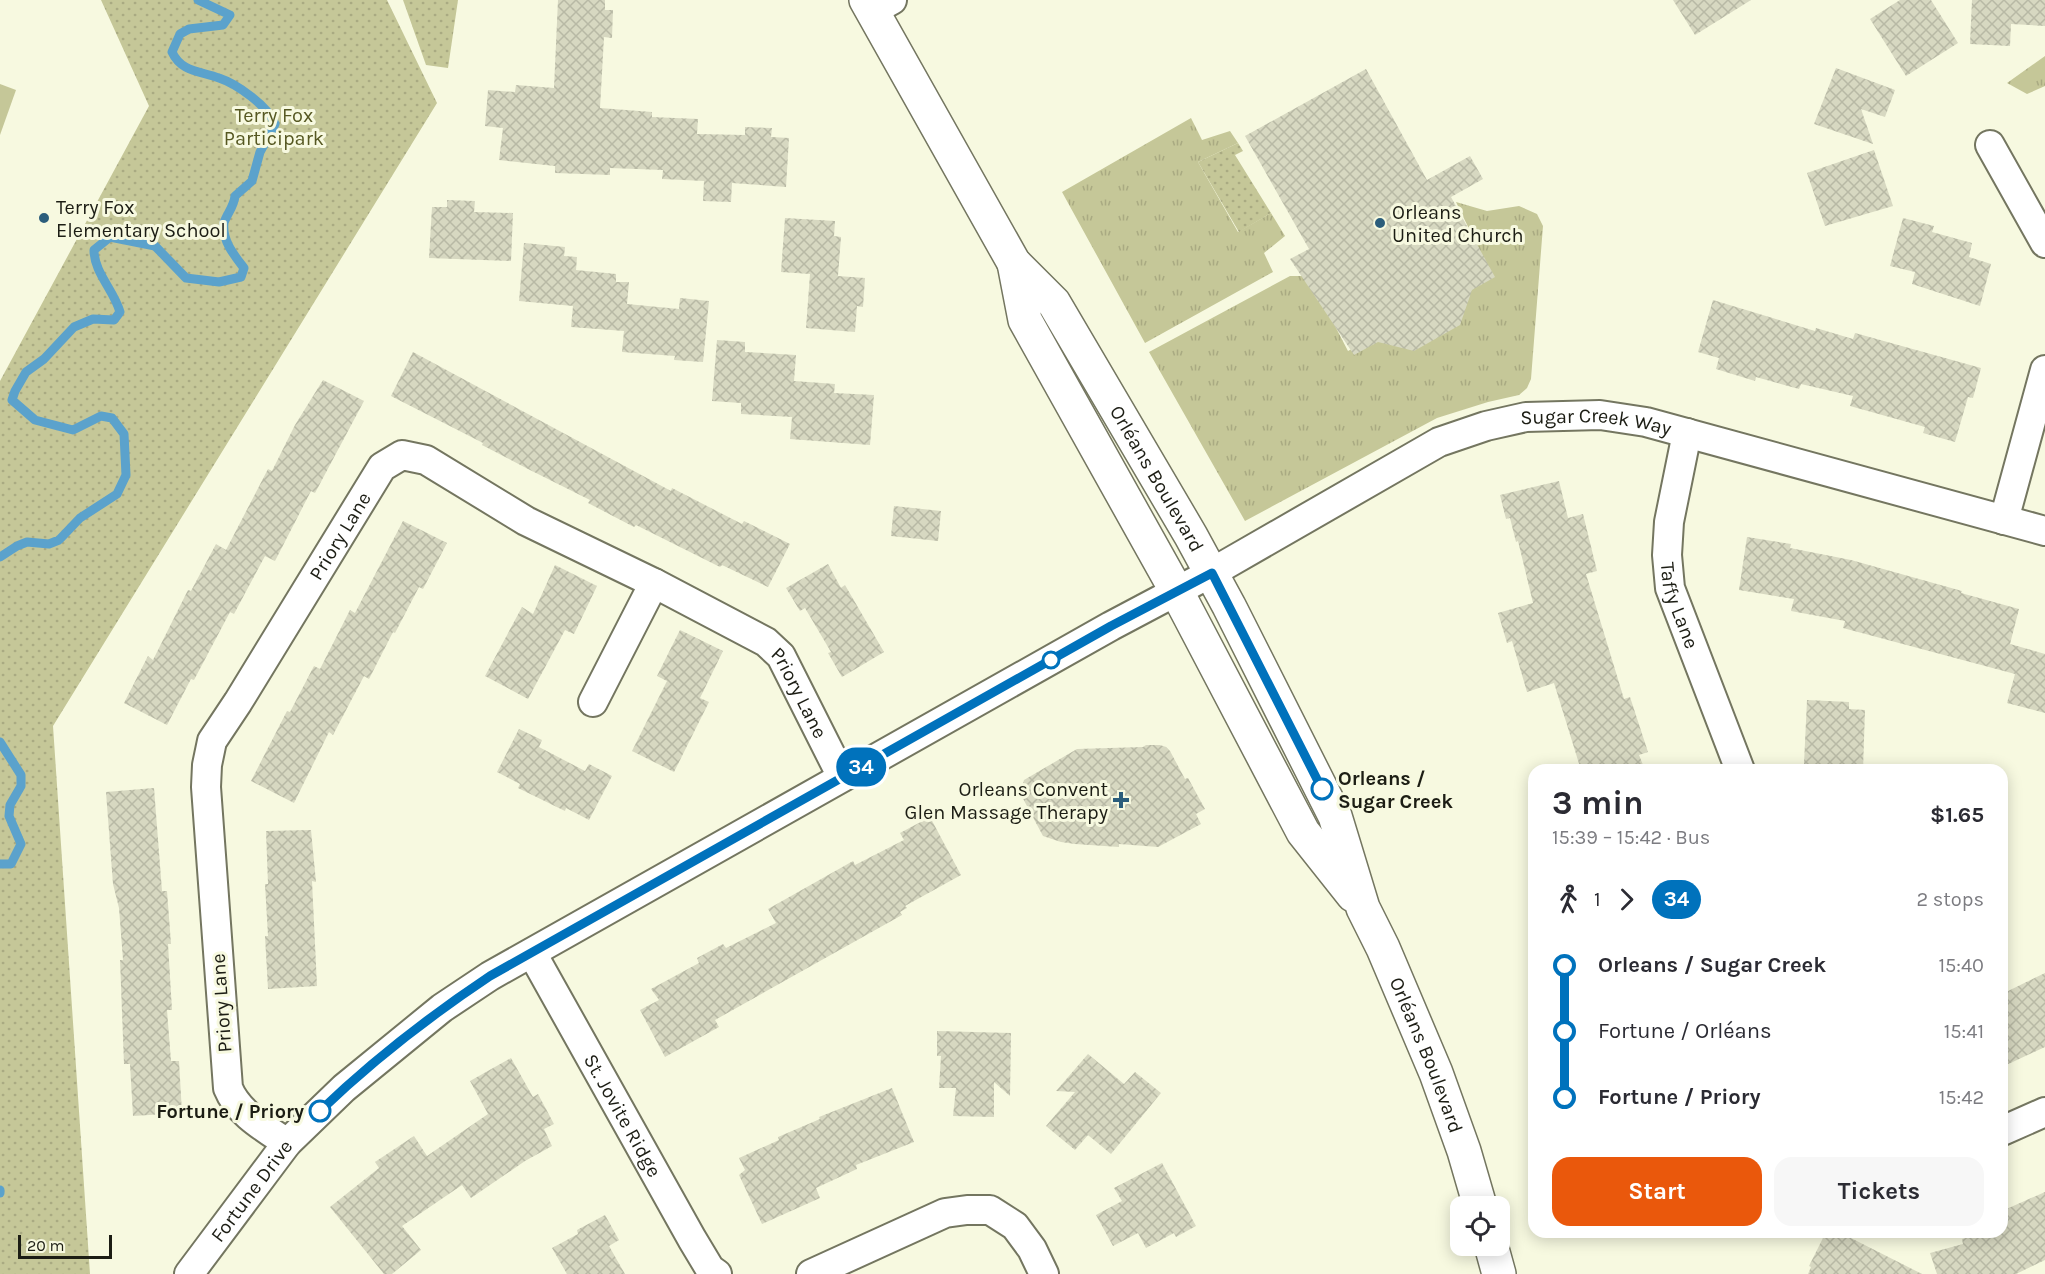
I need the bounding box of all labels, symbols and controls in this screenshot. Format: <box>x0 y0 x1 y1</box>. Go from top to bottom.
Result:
park label: Terry Fox Participark <box>224 104 324 150</box>
place label: Terry Fox Elementary School <box>56 196 226 242</box>
place label: Orleans United Church <box>1392 201 1524 247</box>
marker: Terry Fox Elementary School <box>37 211 51 225</box>
marker: Orleans United Church <box>1373 216 1387 230</box>
street label: Orléans Boulevard <box>1105 401 1208 556</box>
street label: Sugar Creek Way <box>1520 404 1674 440</box>
street label: Priory Lane <box>305 488 376 584</box>
street label: Taffy Lane <box>1656 561 1703 652</box>
street label: Priory Lane <box>766 642 832 742</box>
unlabelled marker <box>1042 651 1060 669</box>
line badge: 34 <box>834 748 888 786</box>
text: 34 <box>848 755 874 779</box>
place label: Orleans / Sugar Creek <box>1338 767 1453 813</box>
place label: Orleans Convent Glen Massage Therapy <box>905 778 1108 824</box>
marker: Orleans / Sugar Creek <box>1311 778 1333 800</box>
text: 3 min <box>1552 784 1644 822</box>
marker: Orleans Convent Glen Massage Therapy <box>1112 791 1130 809</box>
text: $1.65 <box>1930 802 1984 828</box>
text: 15:39 – 15:42 · Bus <box>1552 826 1710 849</box>
icon: walk <box>1552 883 1585 916</box>
icon: forward <box>1610 883 1643 916</box>
text: 34 <box>1664 887 1689 911</box>
text: 1 <box>1594 888 1601 911</box>
text: 2 stops <box>1917 888 1984 911</box>
text: Orleans / Sugar Creek <box>1598 952 1826 978</box>
street label: Priory Lane <box>207 953 236 1053</box>
text: 15:40 <box>1938 954 1984 977</box>
street label: Orléans Boulevard <box>1385 974 1468 1136</box>
text: Fortune / Orléans <box>1598 1018 1772 1044</box>
text: 15:41 <box>1944 1020 1984 1043</box>
street label: St. Jovite Ridge <box>579 1050 666 1181</box>
text: Fortune / Priory <box>1598 1084 1761 1110</box>
text: 15:42 <box>1939 1086 1984 1109</box>
place label: Fortune / Priory <box>156 1100 304 1123</box>
marker: Fortune / Priory <box>309 1100 331 1122</box>
street label: Fortune Drive <box>206 1135 297 1247</box>
button: Start <box>1552 1157 1762 1226</box>
button: Tickets <box>1774 1157 1984 1226</box>
map controls <box>1450 1196 1510 1256</box>
button: locate <box>1450 1196 1510 1256</box>
scale bar <box>18 1232 112 1260</box>
text: 20 m <box>27 1236 65 1255</box>

